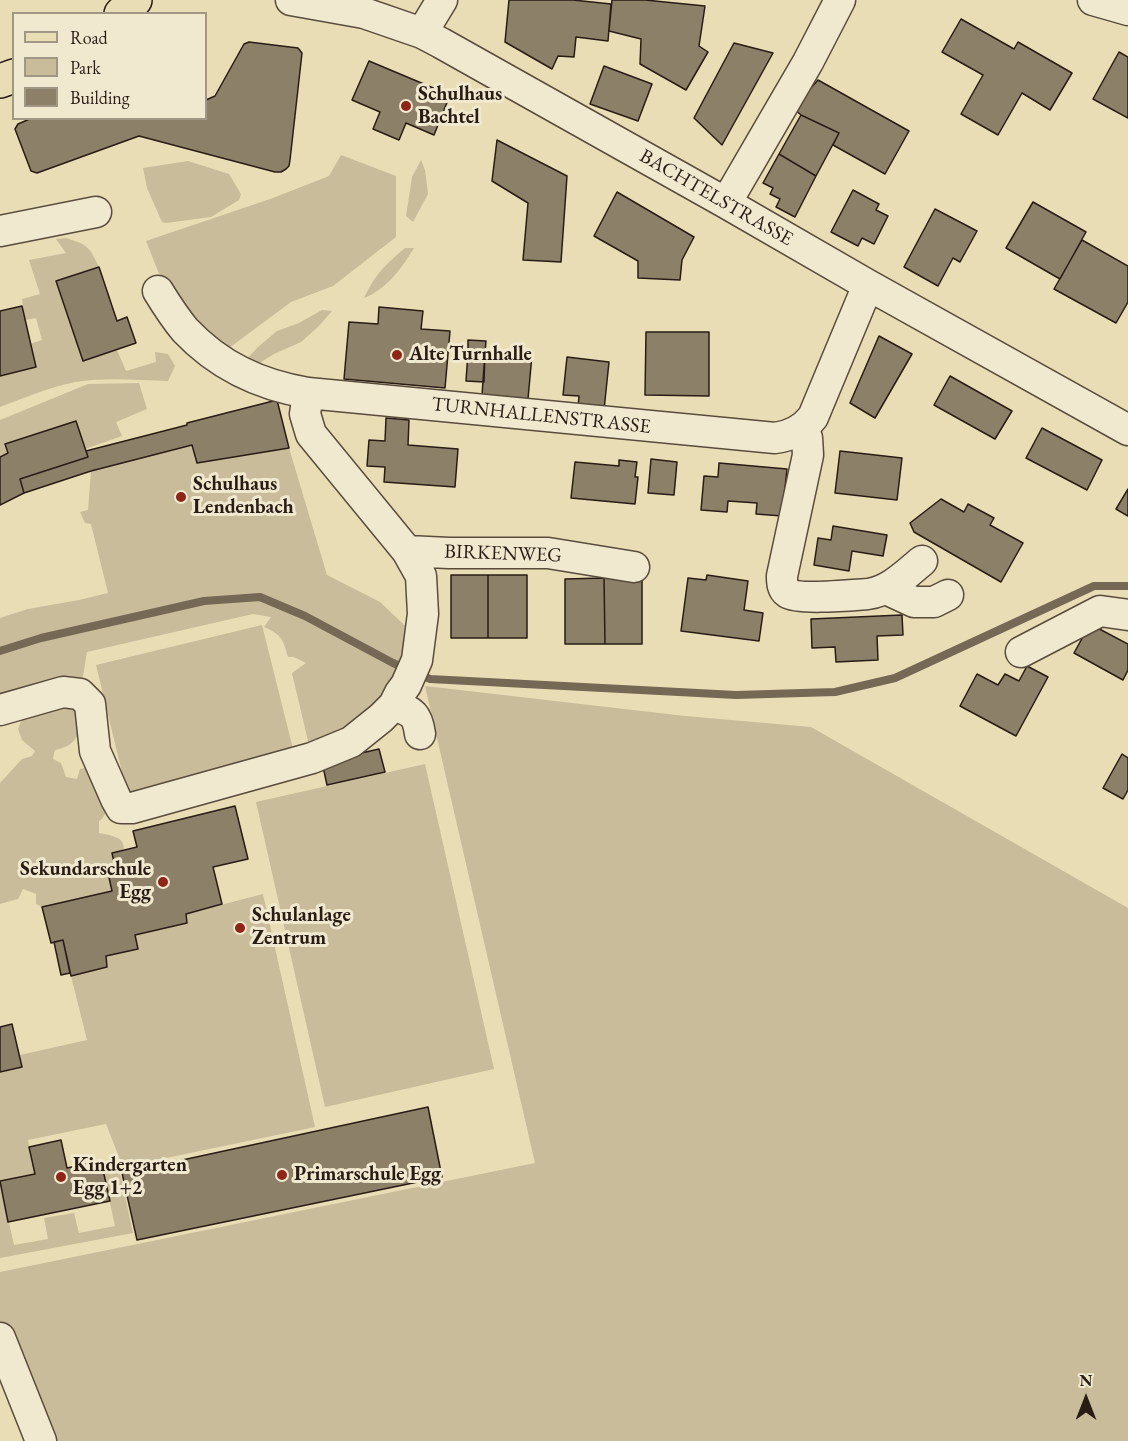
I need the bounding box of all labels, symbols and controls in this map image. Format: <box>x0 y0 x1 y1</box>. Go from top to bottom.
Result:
legend <box>12 12 207 120</box>
text: Road <box>70 26 108 49</box>
text: Park <box>70 56 101 79</box>
place label: Schulhaus Bachtel <box>418 83 502 130</box>
text: Building <box>70 86 130 109</box>
marker: Schulhaus Bachtel <box>399 99 413 113</box>
street label: BACHTELSTRASSE <box>635 144 797 252</box>
place label: Alte Turnhalle <box>409 343 532 367</box>
marker: Alte Turnhalle <box>390 348 404 362</box>
street label: TURNHALLENSTRASSE <box>430 393 652 439</box>
place label: Schulhaus Lendenbach <box>193 473 294 520</box>
marker: Schulhaus Lendenbach <box>174 490 188 504</box>
street label: BIRKENWEG <box>444 540 562 568</box>
place label: Sekundarschule Egg <box>20 858 151 905</box>
marker: Sekundarschule Egg <box>156 875 170 889</box>
place label: Schulanlage Zentrum <box>252 904 351 951</box>
marker: Schulanlage Zentrum <box>233 921 247 935</box>
place label: Kindergarten Egg 1+2 <box>73 1154 187 1201</box>
place label: Primarschule Egg <box>294 1163 441 1187</box>
marker: Primarschule Egg <box>275 1168 289 1182</box>
marker: Kindergarten Egg 1+2 <box>54 1170 68 1184</box>
north arrow <box>1056 1369 1116 1429</box>
text: N <box>1080 1370 1092 1391</box>

